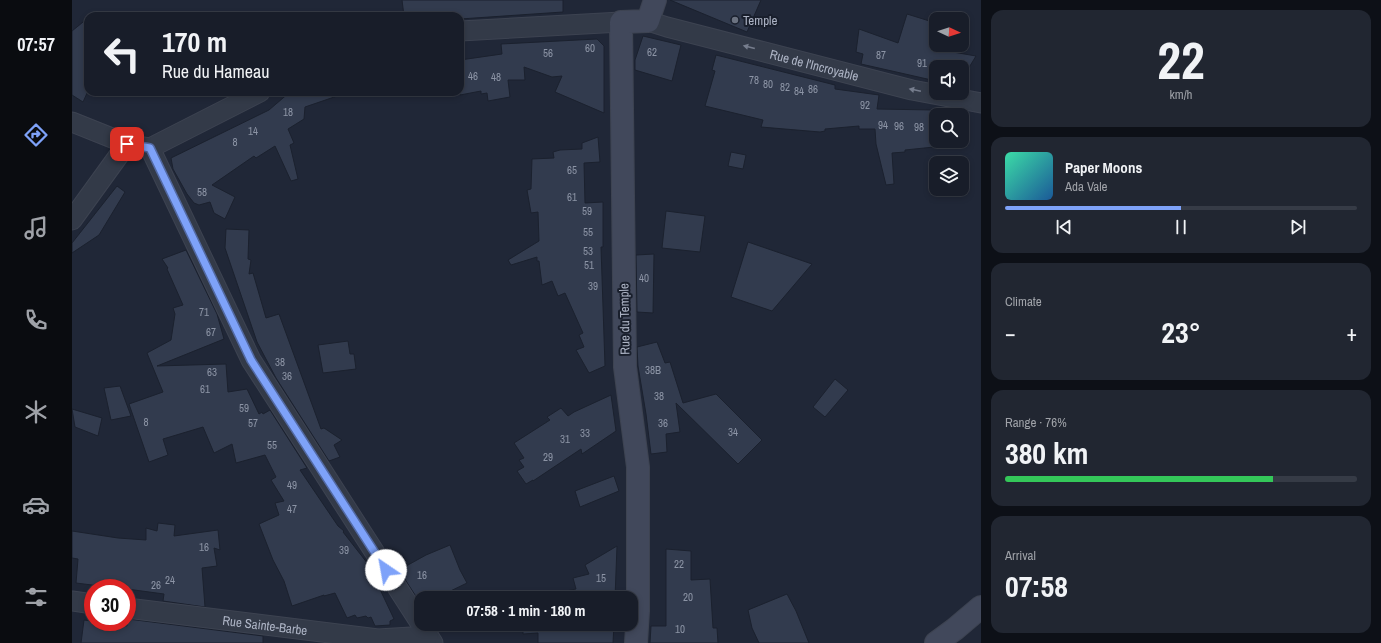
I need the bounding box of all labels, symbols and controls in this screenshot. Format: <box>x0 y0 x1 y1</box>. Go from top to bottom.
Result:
place label: Temple <box>743 12 777 29</box>
north arrow <box>929 12 969 52</box>
map controls <box>929 12 969 196</box>
marker: Temple <box>730 15 740 25</box>
text: 170 m <box>162 23 227 61</box>
text: 22 <box>1157 25 1205 95</box>
icon: left <box>96 28 148 80</box>
text: 07:57 <box>17 32 55 57</box>
house number: 60 <box>585 41 595 55</box>
one-way arrow <box>742 44 755 50</box>
house number: 62 <box>647 45 657 59</box>
house number: 56 <box>543 46 553 60</box>
street label: Rue de l'Incroyable <box>768 46 860 85</box>
house number: 87 <box>876 48 886 62</box>
house number: 91 <box>917 56 927 70</box>
text: Rue du Hameau <box>162 59 269 84</box>
button: sound <box>929 60 969 100</box>
house number: 46 <box>468 69 478 83</box>
house number: 48 <box>491 70 501 84</box>
house number: 78 <box>749 73 759 87</box>
house number: 80 <box>763 77 773 91</box>
house number: 82 <box>780 80 790 94</box>
house number: 86 <box>808 82 818 96</box>
house number: 84 <box>794 84 804 98</box>
text: km/h <box>1169 86 1193 103</box>
one-way arrow <box>909 87 921 93</box>
house number: 92 <box>860 98 870 112</box>
house number: 18 <box>283 105 293 119</box>
button: search <box>929 108 969 148</box>
house number: 94 <box>878 118 888 132</box>
house number: 96 <box>894 119 904 133</box>
house number: 98 <box>914 120 924 134</box>
icon: directions <box>22 121 50 149</box>
house number: 14 <box>248 124 258 138</box>
pin <box>110 127 144 161</box>
icon: arrive <box>116 133 138 155</box>
house number: 8 <box>232 135 238 149</box>
button: layers <box>929 156 969 196</box>
text: Paper Moons <box>1065 157 1142 178</box>
house number: 65 <box>567 163 577 177</box>
text: Ada Vale <box>1065 178 1107 195</box>
house number: 58 <box>197 185 207 199</box>
house number: 61 <box>567 190 577 204</box>
house number: 59 <box>582 204 592 218</box>
icon: music <box>22 214 50 242</box>
icon: previous <box>1053 216 1075 238</box>
icon: pause <box>1170 216 1192 238</box>
icon: next <box>1287 216 1309 238</box>
house number: 55 <box>583 225 593 239</box>
house number: 53 <box>583 244 593 258</box>
house number: 51 <box>584 258 594 272</box>
house number: 40 <box>639 271 649 285</box>
house number: 39 <box>588 279 598 293</box>
street label: Rue du Temple <box>615 283 634 355</box>
text: Climate <box>1005 293 1042 310</box>
house number: 71 <box>199 305 209 319</box>
icon: phone <box>22 306 50 334</box>
text: 23° <box>1161 312 1201 352</box>
text: − <box>1005 318 1016 348</box>
text: + <box>1346 318 1357 348</box>
house number: 67 <box>206 325 216 339</box>
house number: 38 <box>275 355 285 369</box>
house number: 38B <box>645 363 661 377</box>
house number: 63 <box>207 365 217 379</box>
house number: 36 <box>282 369 292 383</box>
house number: 61 <box>200 382 210 396</box>
house number: 38 <box>654 389 664 403</box>
icon: climate <box>22 398 50 426</box>
house number: 59 <box>239 401 249 415</box>
text: Range · 76% <box>1005 414 1067 431</box>
house number: 8 <box>143 415 149 429</box>
house number: 57 <box>248 416 258 430</box>
house number: 36 <box>658 416 668 430</box>
house number: 34 <box>728 425 738 439</box>
house number: 33 <box>580 426 590 440</box>
house number: 31 <box>560 432 570 446</box>
text: 380 km <box>1005 433 1088 473</box>
house number: 55 <box>267 438 277 452</box>
house number: 29 <box>543 450 553 464</box>
house number: 49 <box>287 478 297 492</box>
icon: car <box>22 491 50 519</box>
house number: 47 <box>287 502 297 516</box>
house number: 16 <box>199 540 209 554</box>
house number: 39 <box>339 543 349 557</box>
text: Arrival <box>1005 547 1036 564</box>
position arrow <box>365 549 407 591</box>
house number: 22 <box>674 557 684 571</box>
text: 07:58 <box>1005 566 1068 606</box>
house number: 16 <box>417 568 427 582</box>
house number: 15 <box>596 571 606 585</box>
house number: 24 <box>165 573 175 587</box>
house number: 26 <box>151 578 161 592</box>
speed limit sign: 30 <box>84 579 136 631</box>
icon: filters <box>22 583 50 611</box>
house number: 20 <box>683 590 693 604</box>
text: 07:58 · 1 min · 180 m <box>467 600 585 621</box>
street label: Rue Sainte-Barbe <box>221 612 308 639</box>
house number: 10 <box>675 622 685 636</box>

